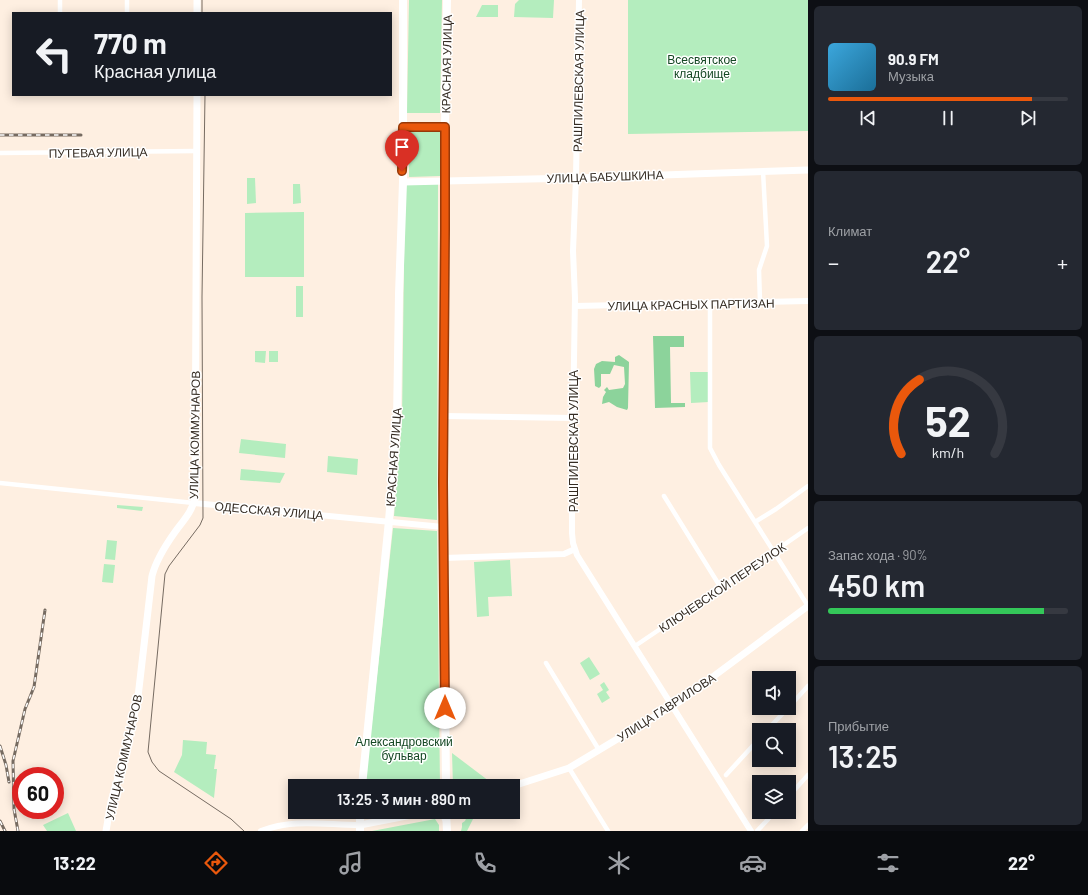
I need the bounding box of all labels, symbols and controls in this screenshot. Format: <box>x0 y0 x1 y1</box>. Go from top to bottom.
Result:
street label: РАШПИЛЕВСКАЯ УЛИЦА <box>570 10 587 152</box>
street label: КРАСНАЯ УЛИЦА <box>438 14 455 114</box>
text: 770 m <box>94 26 167 60</box>
icon: left <box>28 28 80 80</box>
text: 90.9 FM <box>888 50 939 68</box>
park label: Всесвятское кладбище <box>667 52 737 81</box>
text: Красная улица <box>94 60 216 82</box>
text: Музыка <box>888 68 934 84</box>
icon: previous <box>857 107 879 129</box>
icon: pause <box>937 107 959 129</box>
icon: next <box>1017 107 1039 129</box>
pin <box>385 130 419 171</box>
icon: arrive <box>391 136 413 158</box>
street label: ПУТЕВАЯ УЛИЦА <box>48 144 148 161</box>
street label: УЛИЦА БАБУШКИНА <box>546 167 664 186</box>
text: Климат <box>828 223 872 239</box>
text: 22° <box>926 243 970 279</box>
text: − <box>828 249 839 275</box>
text: + <box>1057 249 1068 275</box>
street label: УЛИЦА КРАСНЫХ ПАРТИЗАН <box>607 296 775 313</box>
street label: РАШПИЛЕВСКАЯ УЛИЦА <box>566 370 581 512</box>
street label: УЛИЦА КОММУНАРОВ <box>186 371 203 499</box>
text: 52 <box>925 394 971 444</box>
street label: КРАСНАЯ УЛИЦА <box>383 407 404 507</box>
text: km/h <box>932 443 964 460</box>
street label: ОДЕССКАЯ УЛИЦА <box>214 498 324 523</box>
street label: КЛЮЧЕВСКОЙ ПЕРЕУЛОК <box>656 539 788 635</box>
text: Запас хода · 90% <box>828 547 928 563</box>
text: 450 km <box>828 567 925 603</box>
street label: УЛИЦА ГАВРИЛОВА <box>614 670 718 745</box>
map controls <box>752 671 796 819</box>
button: sound <box>752 671 796 715</box>
position arrow <box>424 687 466 729</box>
street label: УЛИЦА КОММУНАРОВ <box>102 693 145 821</box>
text: Прибытие <box>828 718 889 734</box>
button: search <box>752 723 796 767</box>
park label: Александровский бульвар <box>355 734 453 763</box>
text: 13:25 <box>828 738 898 774</box>
speed limit sign: 60 <box>12 767 64 819</box>
button: layers <box>752 775 796 819</box>
text: 13:25 · 3 мин · 890 m <box>337 790 471 808</box>
icon: directions <box>202 849 230 877</box>
icon: music <box>337 849 365 877</box>
icon: phone <box>471 849 499 877</box>
icon: climate <box>605 849 633 877</box>
icon: car <box>739 849 767 877</box>
icon: filters <box>874 849 902 877</box>
text: 13:22 <box>53 852 96 874</box>
text: 22° <box>1008 852 1035 874</box>

